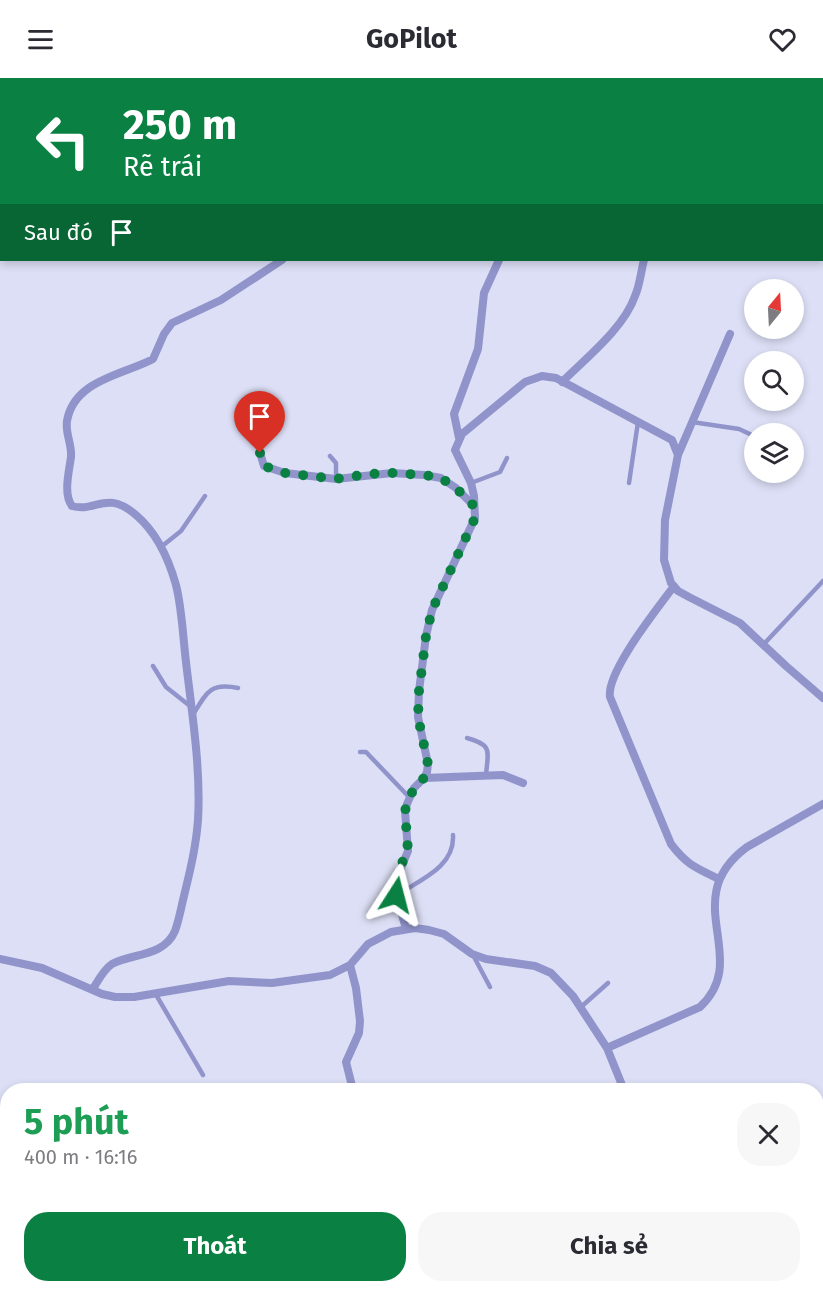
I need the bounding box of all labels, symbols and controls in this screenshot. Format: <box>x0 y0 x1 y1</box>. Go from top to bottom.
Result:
icon: menu <box>24 23 57 56</box>
text: GoPilot <box>366 23 457 55</box>
icon: heart <box>766 23 799 56</box>
text: 250 m <box>123 100 237 150</box>
icon: left <box>24 102 102 180</box>
text: Rẽ trái <box>123 151 202 183</box>
icon: arrive <box>105 216 138 249</box>
text: Sau đó <box>24 219 93 246</box>
north arrow <box>744 279 804 339</box>
map controls <box>744 279 804 483</box>
button: search <box>744 351 804 411</box>
pin <box>234 391 285 453</box>
icon: arrive <box>243 400 276 433</box>
button: layers <box>744 423 804 483</box>
position arrow <box>364 863 428 927</box>
text: 5 phút <box>24 1100 129 1144</box>
button: close <box>737 1103 800 1166</box>
text: 400 m · 16:16 <box>24 1145 137 1169</box>
button: Thoát <box>24 1212 406 1281</box>
button: Chia sẻ <box>418 1212 800 1281</box>

